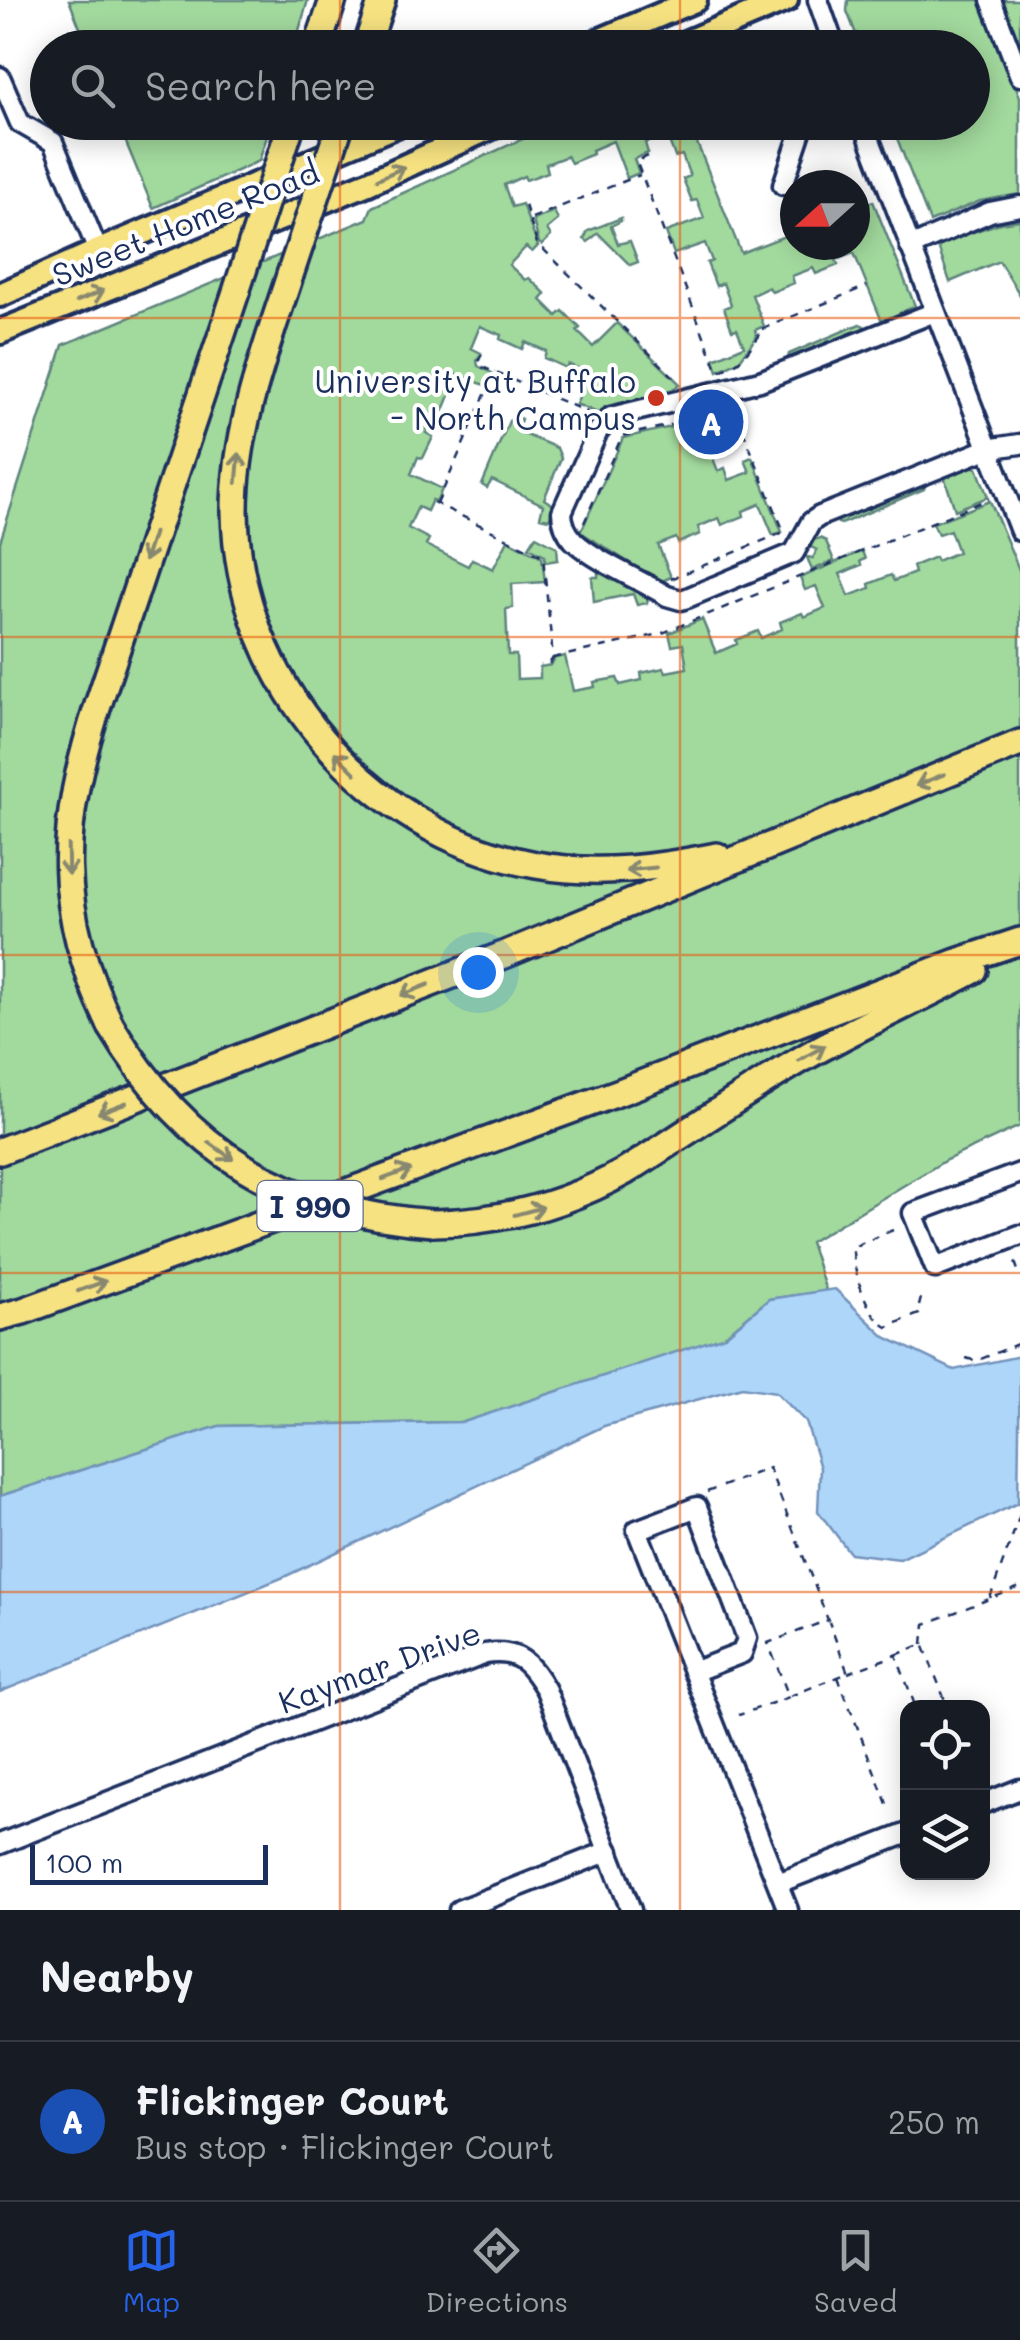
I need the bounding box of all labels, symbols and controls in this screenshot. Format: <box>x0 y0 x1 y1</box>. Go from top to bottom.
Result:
search box <box>30 30 990 140</box>
icon: search <box>65 58 120 113</box>
text: Search here <box>145 60 376 110</box>
street label: Sweet Home Road <box>46 149 324 295</box>
one-way arrow <box>375 162 405 181</box>
north arrow <box>780 170 870 260</box>
one-way arrow <box>75 285 105 303</box>
place label: University at Buffalo - North Campus <box>314 359 636 438</box>
pin: A <box>678 384 744 460</box>
marker: University at Buffalo - North Campus <box>645 387 667 409</box>
one-way arrow <box>228 453 247 485</box>
one-way arrow <box>139 531 157 563</box>
one-way arrow <box>333 752 357 776</box>
one-way arrow <box>915 772 946 790</box>
one-way arrow <box>58 844 78 876</box>
one-way arrow <box>625 860 658 879</box>
your location <box>453 947 504 998</box>
one-way arrow <box>400 982 431 1000</box>
one-way arrow <box>797 1043 826 1063</box>
one-way arrow <box>98 1100 129 1118</box>
one-way arrow <box>207 1140 234 1161</box>
one-way arrow <box>381 1164 412 1182</box>
road number: I 990 <box>258 1181 362 1231</box>
one-way arrow <box>513 1201 544 1220</box>
one-way arrow <box>76 1276 107 1294</box>
street label: Kaymar Drive <box>272 1610 486 1723</box>
map controls <box>900 1700 990 1880</box>
button: locate <box>900 1700 990 1790</box>
button: layers <box>900 1790 990 1880</box>
scale bar <box>30 1840 268 1884</box>
text: 100 m <box>45 1844 123 1880</box>
text: Nearby <box>40 1948 194 2003</box>
text: Flickinger Court <box>135 2075 449 2125</box>
text: A <box>61 2100 84 2142</box>
text: 250 m <box>888 2100 980 2142</box>
text: Bus stop · Flickinger Court <box>135 2125 554 2167</box>
tab: Map <box>123 2223 180 2319</box>
tab: Directions <box>426 2223 568 2319</box>
tab: Saved <box>814 2223 897 2319</box>

